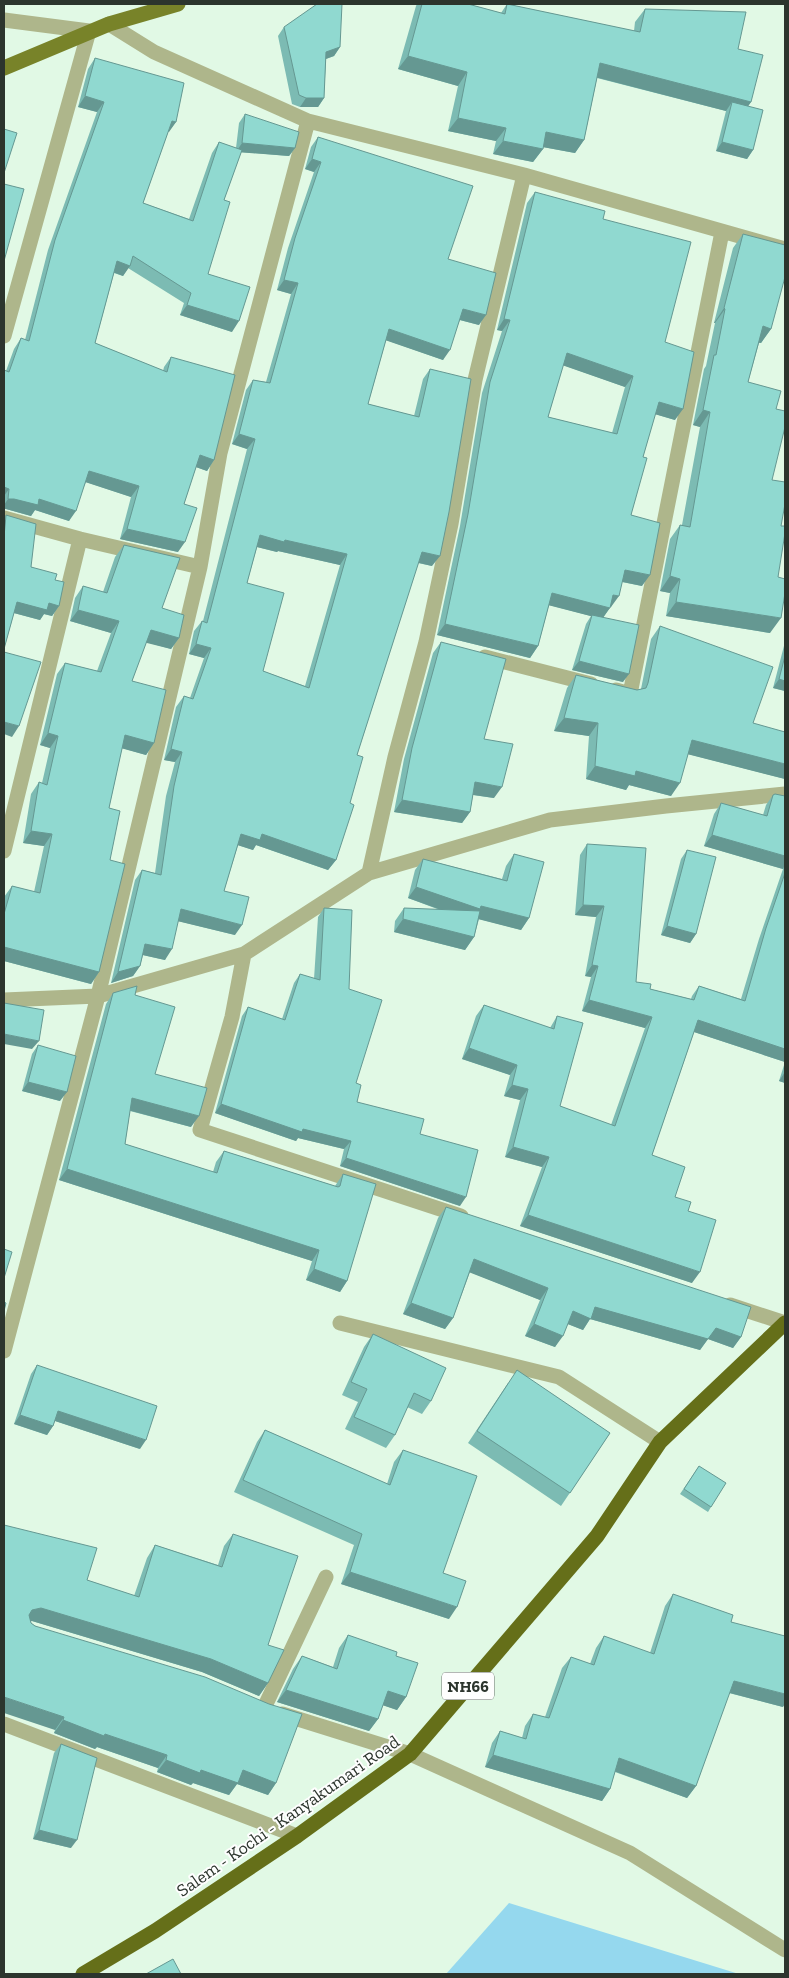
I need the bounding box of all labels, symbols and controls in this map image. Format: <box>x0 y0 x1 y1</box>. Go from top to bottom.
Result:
road number: NH66 <box>442 1672 494 1700</box>
street label: Salem - Kochi - Kanyakumari Road <box>172 1730 404 1902</box>

